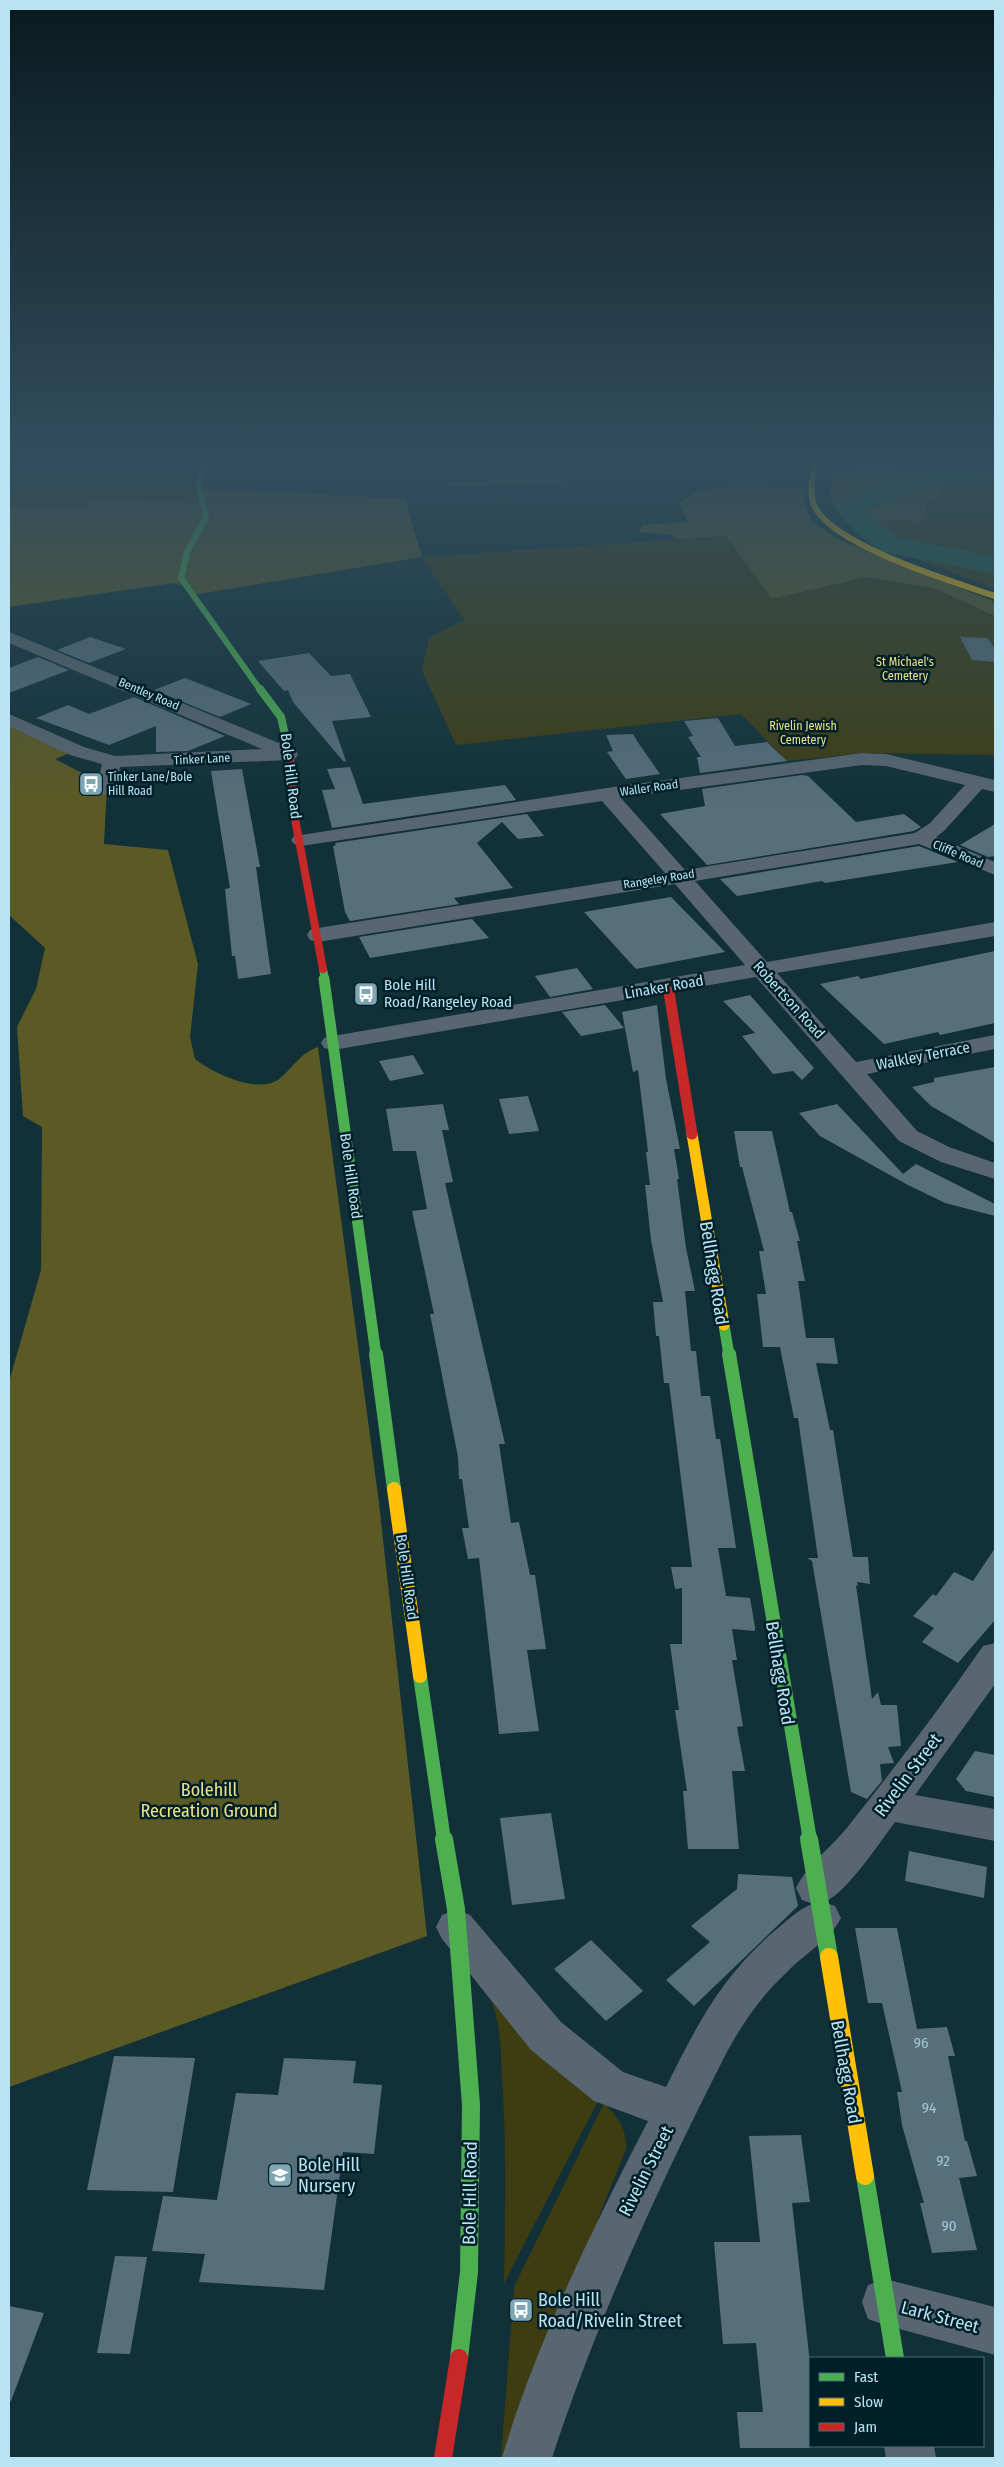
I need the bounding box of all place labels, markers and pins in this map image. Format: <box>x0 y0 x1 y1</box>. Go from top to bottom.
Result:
place label: Tinker Lane/Bole Hill Road <box>108 770 192 798</box>
bus stop icon: Tinker Lane/Bole Hill Road <box>78 771 104 797</box>
place label: Bole Hill Road/Rangeley Road <box>384 976 512 1011</box>
bus stop icon: Bole Hill Road/Rangeley Road <box>353 981 379 1007</box>
place label: Bole Hill Nursery <box>298 2154 360 2197</box>
school or university icon: Bole Hill Nursery <box>267 2162 293 2188</box>
place label: Bole Hill Road/Rivelin Street <box>538 2289 682 2332</box>
bus stop icon: Bole Hill Road/Rivelin Street <box>508 2297 534 2323</box>

